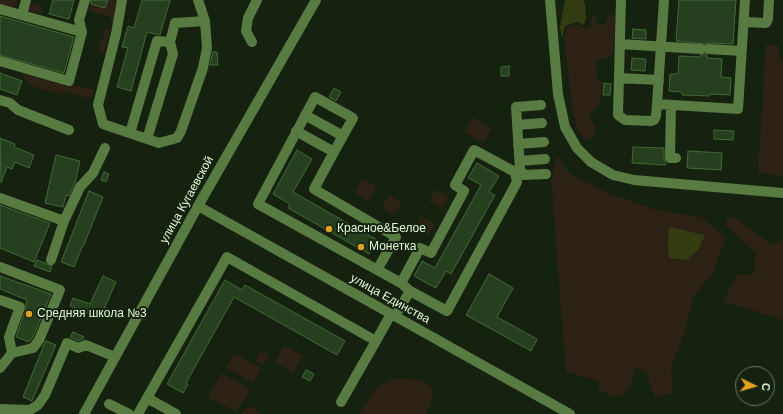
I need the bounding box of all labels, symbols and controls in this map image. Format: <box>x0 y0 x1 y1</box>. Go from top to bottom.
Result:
street label: улица Кугаевской <box>157 154 217 246</box>
place label: Красное&Белое <box>337 222 426 236</box>
marker: Красное&Белое <box>324 224 334 234</box>
place label: Монетка <box>369 240 416 254</box>
marker: Монетка <box>356 242 366 252</box>
street label: улица Единства <box>348 271 432 327</box>
place label: Средняя школа №3 <box>37 307 147 321</box>
marker: Средняя школа №3 <box>24 309 34 319</box>
north arrow <box>735 366 775 406</box>
text: С <box>760 382 772 391</box>

